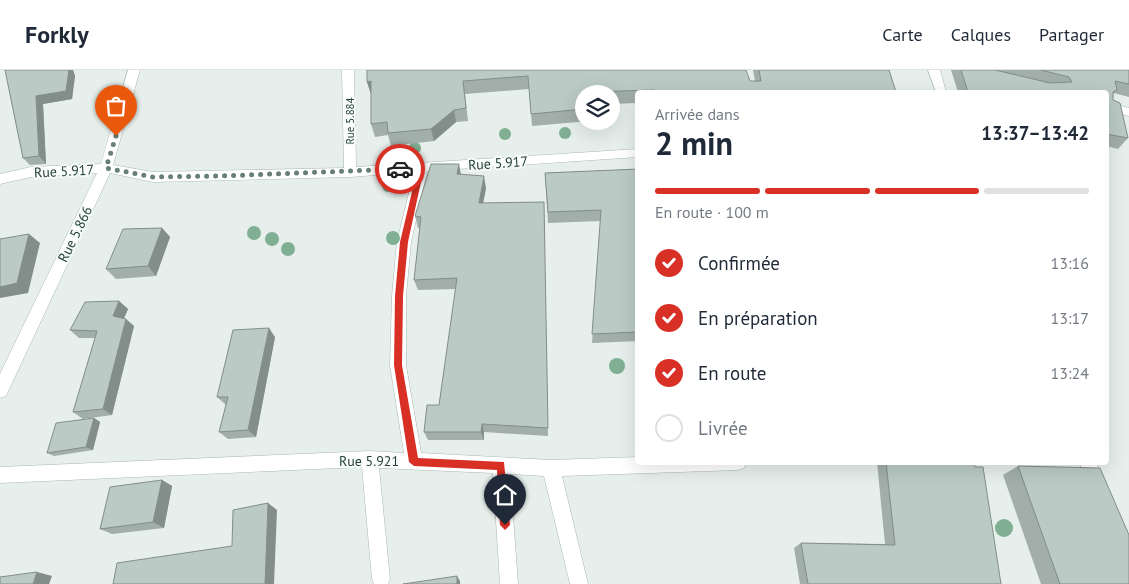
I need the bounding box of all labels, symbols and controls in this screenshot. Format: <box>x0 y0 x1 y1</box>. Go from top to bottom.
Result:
text: Forkly <box>25 19 89 50</box>
text: Carte <box>882 23 923 46</box>
text: Calques <box>951 23 1011 46</box>
text: Partager <box>1039 23 1104 46</box>
pin <box>95 85 137 136</box>
map controls <box>575 85 620 130</box>
button: layers <box>575 85 620 130</box>
icon: bag <box>102 92 130 120</box>
street label: Rue 5.884 <box>343 97 357 145</box>
text: Arrivée dans <box>655 104 739 124</box>
text: 13:37–13:42 <box>981 121 1089 145</box>
text: 2 min <box>655 122 733 164</box>
courier <box>375 144 425 194</box>
street label: Rue 5.917 <box>467 152 529 174</box>
icon: car <box>386 155 414 183</box>
street label: Rue 5.917 <box>34 160 94 182</box>
text: En route · 100 m <box>655 202 769 222</box>
street label: Rue 5.866 <box>54 203 96 265</box>
icon: check <box>655 249 683 277</box>
text: Confirmée <box>698 251 780 275</box>
text: 13:16 <box>1051 253 1089 273</box>
icon: check <box>655 304 683 332</box>
text: En préparation <box>698 306 818 330</box>
text: 13:17 <box>1051 308 1089 328</box>
icon: check <box>655 359 683 387</box>
text: En route <box>698 361 766 385</box>
text: 13:24 <box>1051 363 1089 383</box>
text: Livrée <box>698 416 748 440</box>
street label: Rue 5.921 <box>339 452 399 470</box>
pin <box>484 474 526 525</box>
icon: home <box>491 481 519 509</box>

